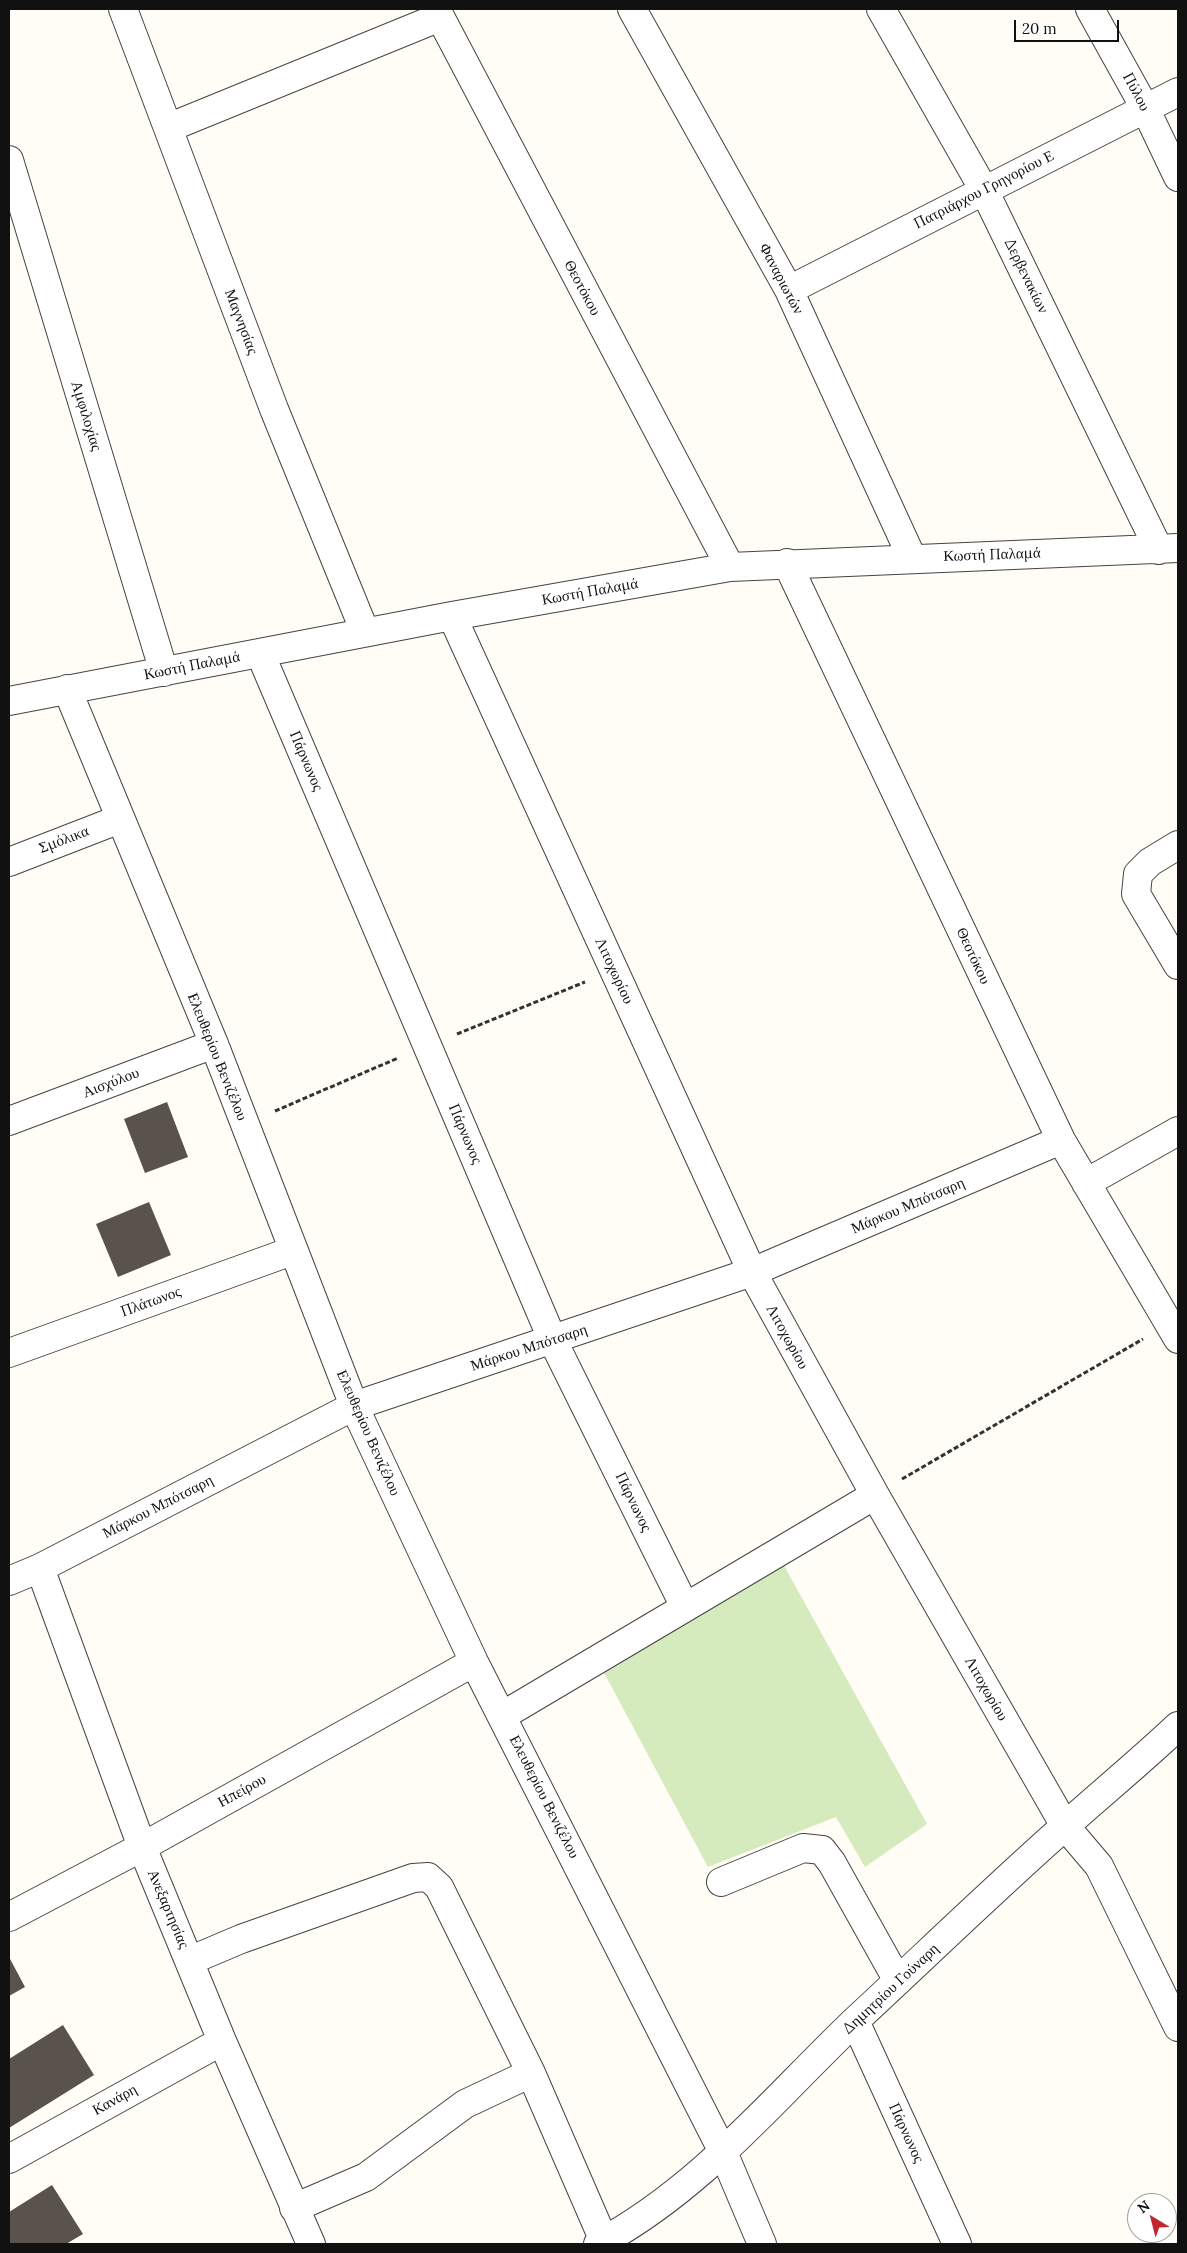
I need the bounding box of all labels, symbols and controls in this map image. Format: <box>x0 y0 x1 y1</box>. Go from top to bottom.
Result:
scale bar <box>1017 10 1122 42</box>
text: 20 m <box>1022 19 1057 38</box>
street label: Πύλου <box>1118 70 1154 114</box>
street label: Πατριάρχου Γρηγορίου Ε <box>911 147 1057 233</box>
street label: Δερβενακίων <box>1000 236 1052 316</box>
street label: Φαναριωτών <box>755 241 807 317</box>
street label: Θεοτόκου <box>560 257 604 319</box>
street label: Μαγνησίας <box>220 287 262 357</box>
street label: Αμφιλοχίας <box>67 379 105 453</box>
street label: Κωστή Παλαμά <box>943 544 1041 566</box>
street label: Κωστή Παλαμά <box>540 575 640 609</box>
street label: Κωστή Παλαμά <box>142 648 242 684</box>
street label: Πάρνωνος <box>285 728 327 794</box>
street label: Σμόλικα <box>37 822 91 858</box>
street label: Θεοτόκου <box>952 925 994 987</box>
street label: Λιτοχωρίου <box>591 935 637 1007</box>
street label: Ελευθερίου Βενιζέλου <box>183 991 251 1123</box>
street label: Αισχύλου <box>80 1064 142 1102</box>
street label: Πάρνωνος <box>444 1101 486 1167</box>
street label: Μάρκου Μπότσαρη <box>849 1174 967 1238</box>
street label: Πλάτωνος <box>118 1283 184 1321</box>
street label: Λιτοχωρίου <box>762 1302 812 1372</box>
street label: Μάρκου Μπότσαρη <box>468 1321 590 1375</box>
street label: Ελευθερίου Βενιζέλου <box>332 1367 404 1499</box>
street label: Πάρνωνος <box>611 1469 655 1535</box>
street label: Μάρκου Μπότσαρη <box>100 1471 216 1543</box>
street label: Λιτοχωρίου <box>960 1654 1012 1724</box>
street label: Ελευθερίου Βενιζέλου <box>505 1732 583 1862</box>
street label: Ηπείρου <box>215 1770 269 1812</box>
street label: Ανεξαρτησίας <box>143 1867 193 1951</box>
street label: Δημητρίου Γούναρη <box>839 1940 943 2038</box>
street label: Κανάρη <box>90 2080 140 2120</box>
street label: Πάρνωνος <box>884 2100 928 2166</box>
north arrow <box>1127 2193 1177 2243</box>
text: N <box>1134 2196 1153 2217</box>

